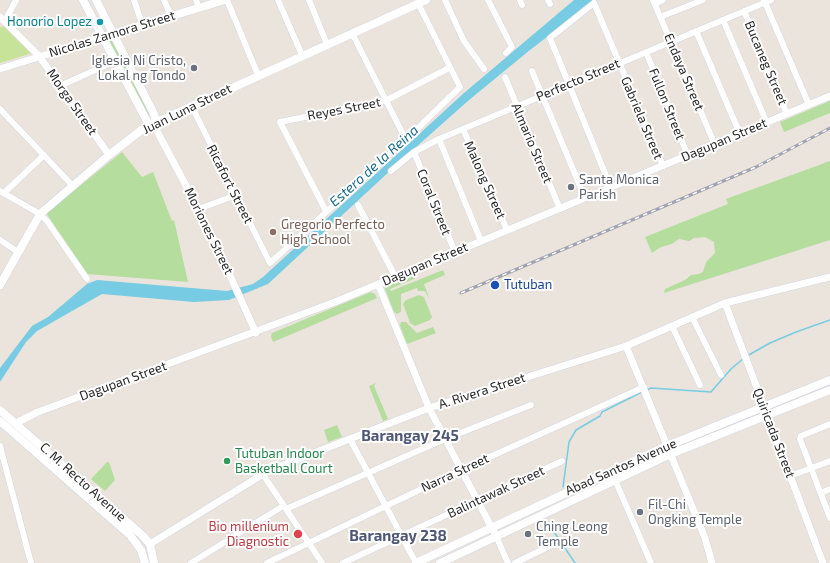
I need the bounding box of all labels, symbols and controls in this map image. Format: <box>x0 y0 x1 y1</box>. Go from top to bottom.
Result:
street label: Nicolas Zamora Street <box>47 7 177 61</box>
place label: Honorio Lopez <box>7 14 92 30</box>
marker: Honorio Lopez <box>95 17 105 27</box>
street label: Bucaneg Street <box>741 19 791 107</box>
street label: Endaya Street <box>661 31 707 113</box>
place label: Iglesia Ni Cristo, Lokal ng Tondo <box>92 53 186 84</box>
street label: Perfecto Street <box>534 55 622 105</box>
marker: Iglesia Ni Cristo, Lokal ng Tondo <box>189 63 199 73</box>
street label: Morga Street <box>43 66 101 138</box>
street label: Fullon Street <box>646 66 688 142</box>
street label: Gabriela Street <box>618 74 666 162</box>
street label: Juan Luna Street <box>140 81 234 137</box>
street label: Reyes Street <box>306 94 382 124</box>
street label: Almario Street <box>508 101 556 185</box>
street label: Dagupan Street <box>679 115 769 165</box>
water label: Estero de la Reina <box>326 122 422 210</box>
street label: Malong Street <box>461 139 509 221</box>
street label: Ricafort Street <box>203 142 257 226</box>
street label: Coral Street <box>414 167 454 237</box>
place label: Santa Monica Parish <box>579 172 659 203</box>
marker: Santa Monica Parish <box>566 182 576 192</box>
street label: Moriones Street <box>181 185 237 277</box>
place label: Gregorio Perfecto High School <box>281 217 385 248</box>
marker: Gregorio Perfecto High School <box>268 227 278 237</box>
street label: Dagupan Street <box>380 239 470 289</box>
place label: Tutuban <box>504 277 552 293</box>
marker: Tutuban <box>489 279 501 291</box>
street label: Dagupan Street <box>77 358 169 404</box>
street label: A. Rivera Street <box>437 370 527 412</box>
street label: Quiricada Street <box>750 386 798 480</box>
district label: Barangay 245 <box>361 427 459 445</box>
street label: Abad Santos Avenue <box>563 435 679 499</box>
street label: C. M. Recto Avenue <box>37 439 129 525</box>
place label: Tutuban Indoor Basketball Court <box>235 446 333 477</box>
street label: Narra Street <box>419 451 491 495</box>
marker: Tutuban Indoor Basketball Court <box>222 456 232 466</box>
street label: Balintawak Street <box>445 463 547 521</box>
place label: Fil-Chi Ongking Temple <box>648 497 742 528</box>
marker: Fil-Chi Ongking Temple <box>635 507 645 517</box>
place label: Bio millenium Diagnostic <box>209 519 289 550</box>
place label: Ching Leong Temple <box>536 519 608 550</box>
district label: Barangay 238 <box>349 527 447 545</box>
marker: Bio millenium Diagnostic <box>292 528 304 540</box>
marker: Ching Leong Temple <box>523 529 533 539</box>

